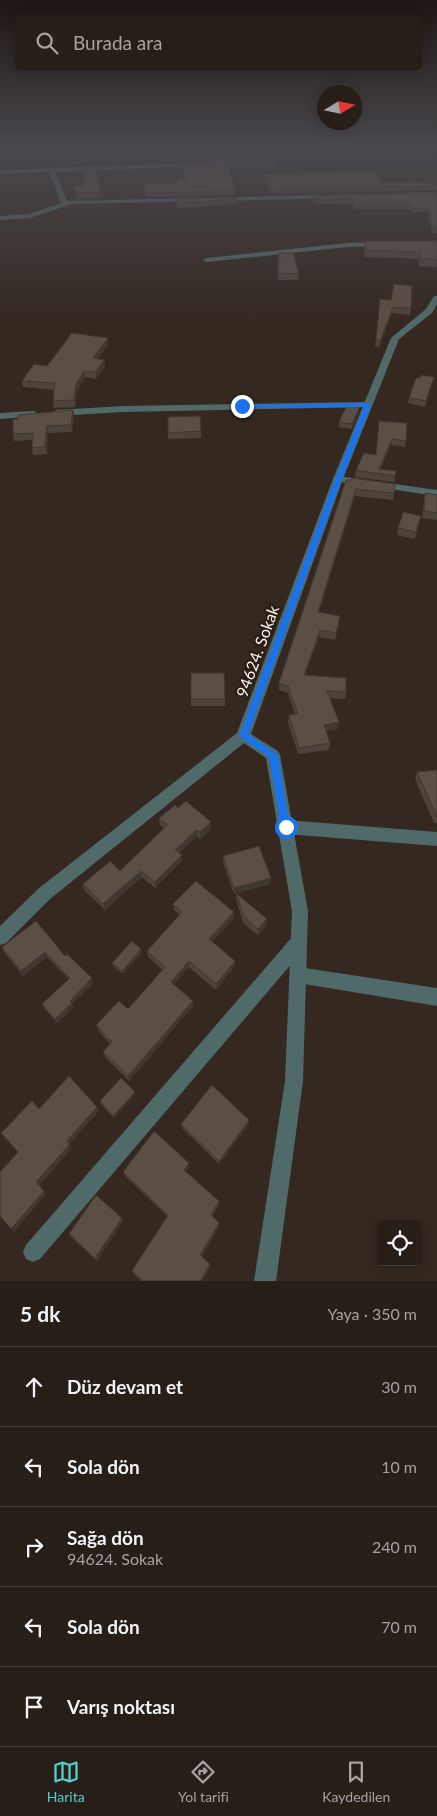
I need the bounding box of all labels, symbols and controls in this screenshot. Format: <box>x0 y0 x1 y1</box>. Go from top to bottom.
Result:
search box <box>15 15 422 70</box>
icon: search <box>33 29 61 57</box>
text: Burada ara <box>73 31 162 54</box>
north arrow <box>317 85 362 130</box>
route end <box>231 395 254 418</box>
street label: 94624. Sokak <box>232 602 283 699</box>
route start <box>275 816 298 839</box>
map controls <box>377 1221 422 1266</box>
button: locate <box>377 1221 422 1266</box>
text: 5 dk <box>20 1301 60 1326</box>
text: Yaya · 350 m <box>328 1304 417 1323</box>
icon: ahead <box>20 1373 48 1401</box>
text: Düz devam et <box>67 1375 183 1398</box>
text: 30 m <box>381 1377 417 1396</box>
icon: left <box>20 1453 48 1481</box>
text: Sola dön <box>67 1455 140 1478</box>
text: 10 m <box>381 1457 417 1476</box>
text: Sağa dön <box>67 1526 144 1549</box>
icon: right <box>20 1533 48 1561</box>
text: 240 m <box>372 1537 417 1556</box>
text: 94624. Sokak <box>67 1549 163 1568</box>
icon: left <box>20 1613 48 1641</box>
text: Sola dön <box>67 1615 140 1638</box>
text: 70 m <box>381 1617 417 1636</box>
icon: arrive <box>20 1693 48 1721</box>
text: Varış noktası <box>67 1695 175 1718</box>
tab: Harita <box>47 1758 85 1805</box>
tab: Yol tarifi <box>178 1758 229 1805</box>
tab: Kaydedilen <box>322 1758 390 1805</box>

